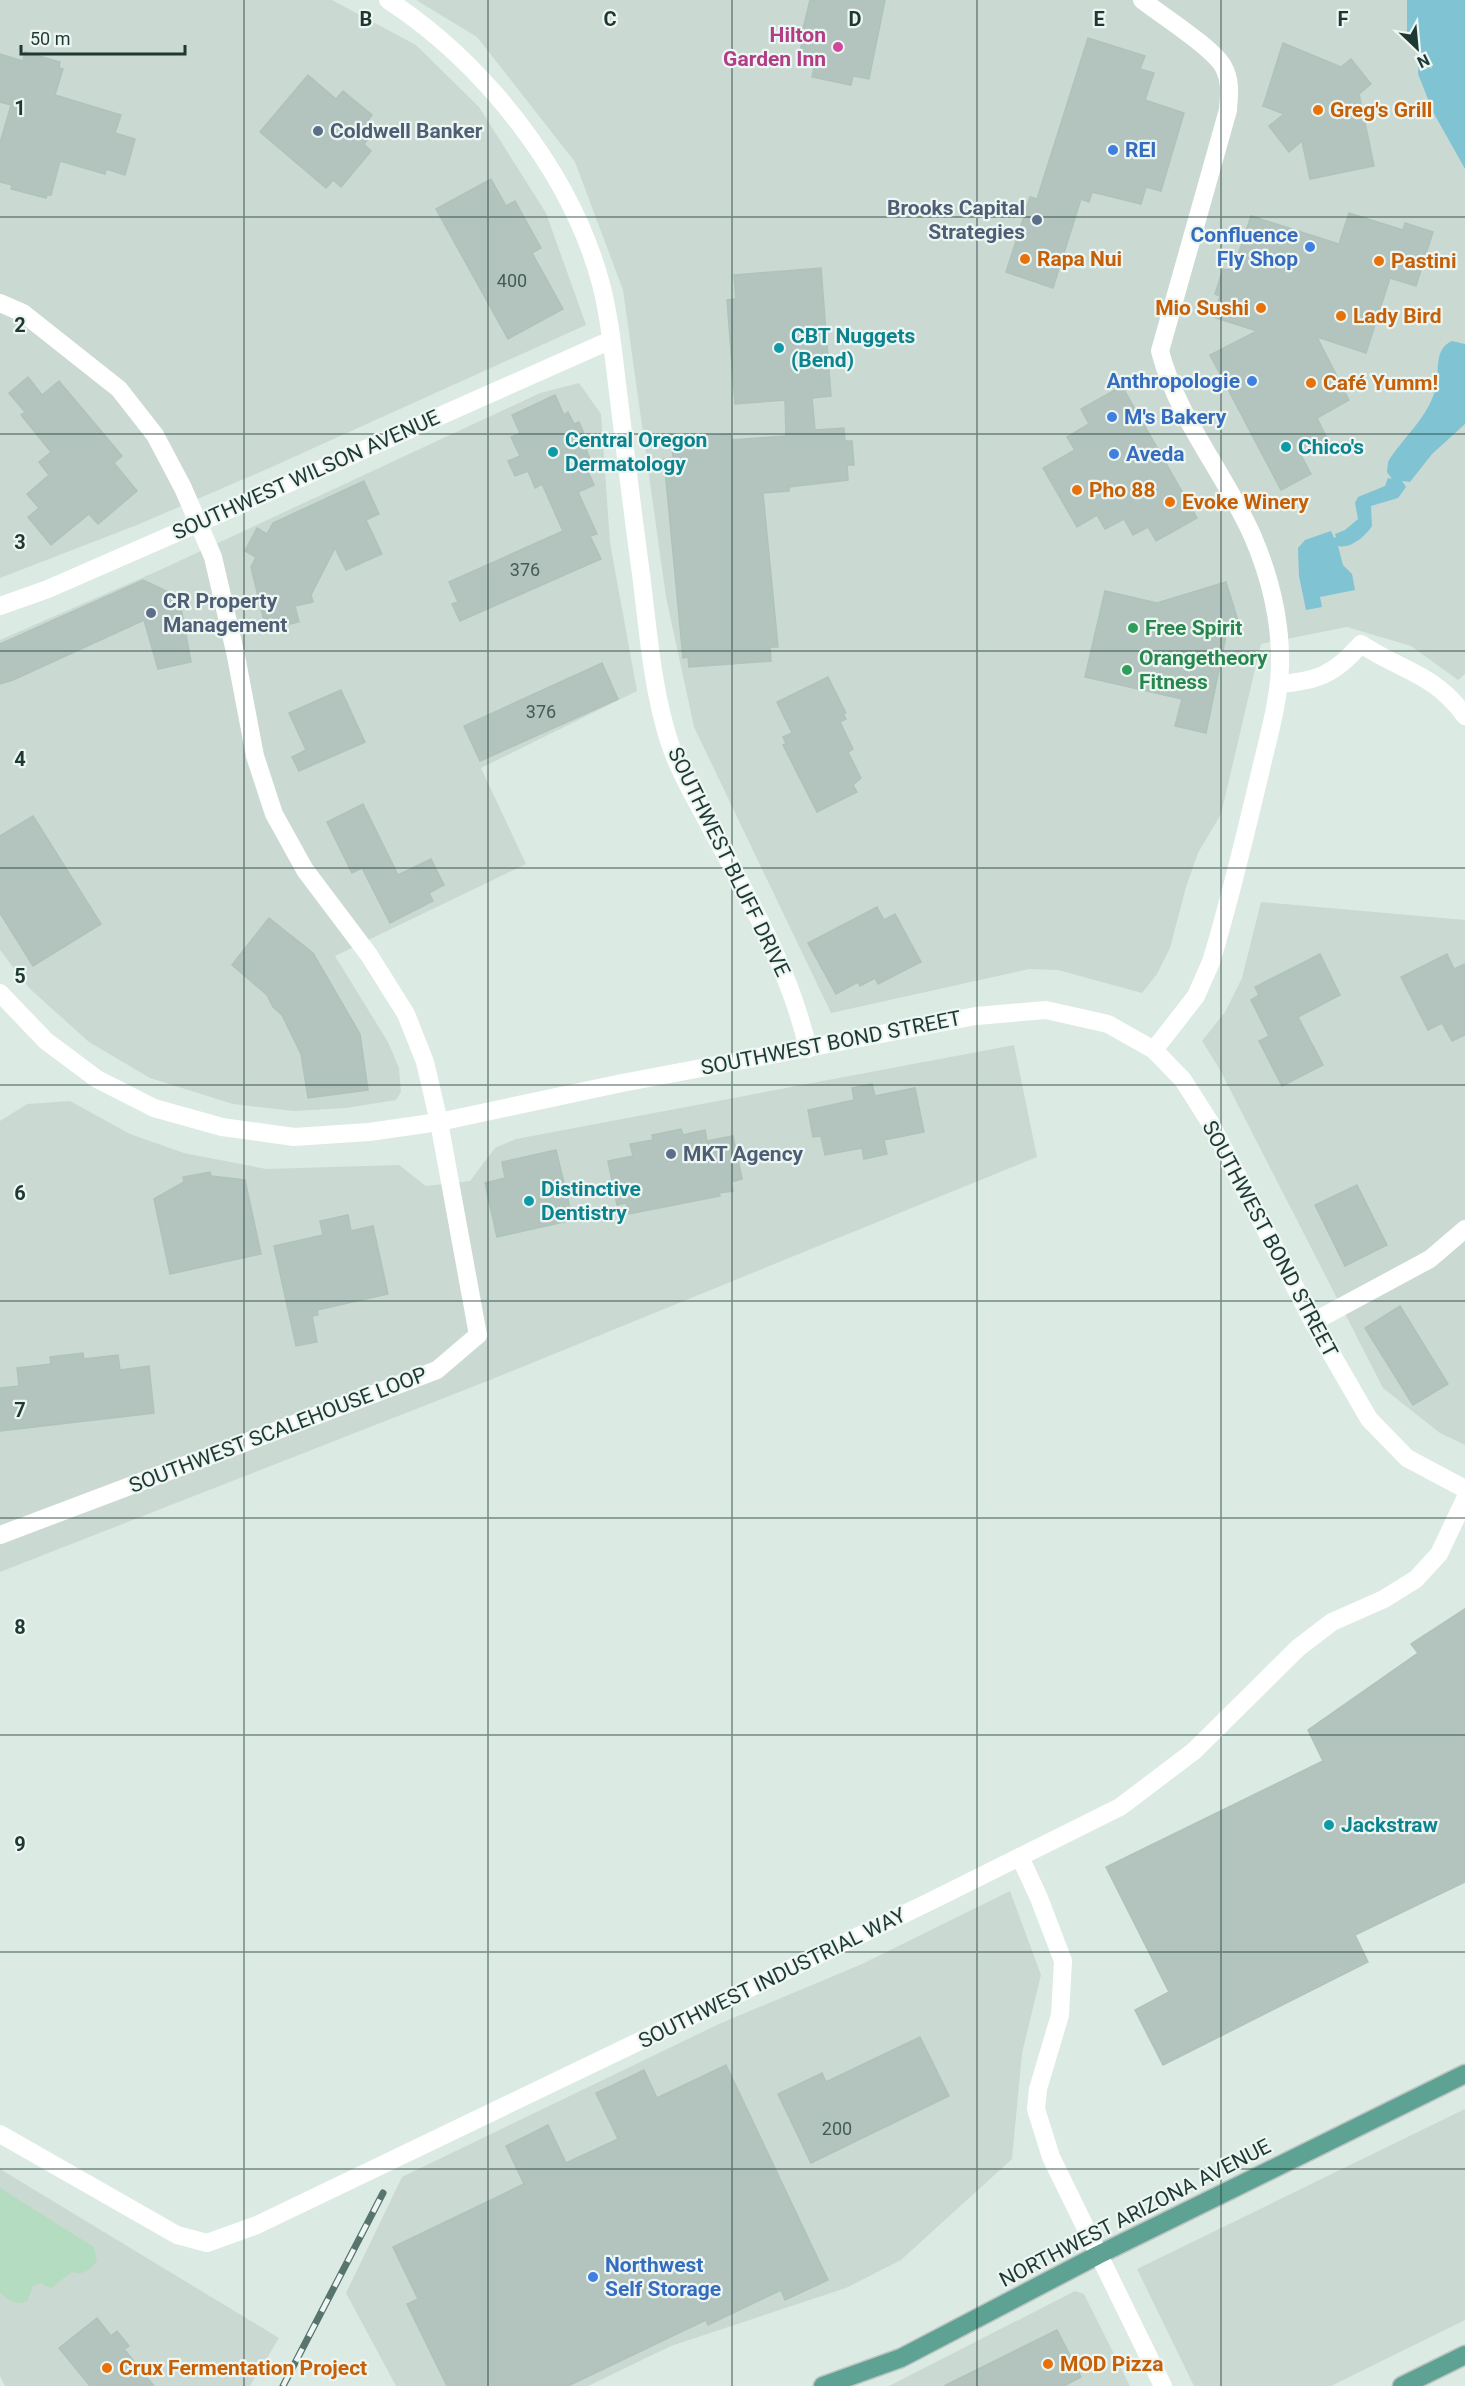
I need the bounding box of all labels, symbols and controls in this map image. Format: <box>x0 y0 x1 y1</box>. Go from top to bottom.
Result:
text: B <box>360 7 372 31</box>
text: C <box>603 7 617 31</box>
text: D <box>849 7 862 31</box>
text: E <box>1093 7 1105 31</box>
text: F <box>1338 7 1349 31</box>
scale bar <box>21 18 184 56</box>
north arrow <box>1387 18 1447 78</box>
place label: Hilton Garden Inn <box>723 23 826 71</box>
text: 50 m <box>30 28 70 49</box>
marker: Hilton Garden Inn <box>831 40 845 54</box>
text: N <box>1414 50 1433 72</box>
text: 1 <box>14 96 26 120</box>
place label: Greg's Grill <box>1330 98 1432 122</box>
marker: Greg's Grill <box>1311 103 1325 117</box>
place label: Coldwell Banker <box>330 119 483 143</box>
marker: Coldwell Banker <box>311 124 325 138</box>
place label: REI <box>1125 138 1156 162</box>
marker: REI <box>1106 143 1120 157</box>
place label: Brooks Capital Strategies <box>887 196 1025 244</box>
marker: Brooks Capital Strategies <box>1030 213 1044 227</box>
place label: Confluence Fly Shop <box>1191 223 1298 271</box>
marker: Confluence Fly Shop <box>1303 240 1317 254</box>
place label: Rapa Nui <box>1037 247 1122 271</box>
place label: Pastini <box>1391 249 1456 273</box>
marker: Rapa Nui <box>1018 252 1032 266</box>
marker: Pastini <box>1372 254 1386 268</box>
house number: 400 <box>497 270 527 291</box>
place label: Mio Sushi <box>1155 296 1249 320</box>
marker: Mio Sushi <box>1254 301 1268 315</box>
place label: Lady Bird <box>1353 304 1442 328</box>
marker: Lady Bird <box>1334 309 1348 323</box>
text: 2 <box>14 313 26 337</box>
place label: CBT Nuggets (Bend) <box>791 324 916 372</box>
marker: CBT Nuggets (Bend) <box>772 341 786 355</box>
place label: Anthropologie <box>1106 369 1240 393</box>
place label: Café Yumm! <box>1323 371 1438 395</box>
marker: Anthropologie <box>1245 374 1259 388</box>
marker: Café Yumm! <box>1304 376 1318 390</box>
street label: SOUTHWEST WILSON AVENUE <box>169 405 443 545</box>
place label: M's Bakery <box>1124 405 1227 429</box>
marker: M's Bakery <box>1105 410 1119 424</box>
place label: Central Oregon Dermatology <box>565 428 707 476</box>
place label: Chico's <box>1298 435 1364 459</box>
marker: Chico's <box>1279 440 1293 454</box>
place label: Aveda <box>1126 442 1185 466</box>
marker: Central Oregon Dermatology <box>546 445 560 459</box>
marker: Aveda <box>1107 447 1121 461</box>
place label: Pho 88 <box>1089 478 1155 502</box>
marker: Pho 88 <box>1070 483 1084 497</box>
place label: Evoke Winery <box>1182 490 1309 514</box>
marker: Evoke Winery <box>1163 495 1177 509</box>
text: 3 <box>14 530 26 554</box>
house number: 376 <box>510 559 540 580</box>
place label: CR Property Management <box>163 589 287 637</box>
marker: CR Property Management <box>144 606 158 620</box>
place label: Free Spirit <box>1145 616 1242 640</box>
marker: Free Spirit <box>1126 621 1140 635</box>
place label: Orangetheory Fitness <box>1139 646 1268 694</box>
marker: Orangetheory Fitness <box>1120 663 1134 677</box>
house number: 376 <box>526 701 556 722</box>
street label: SOUTHWEST BLUFF DRIVE <box>663 743 795 981</box>
text: 4 <box>14 747 26 771</box>
text: 5 <box>14 964 26 988</box>
street label: SOUTHWEST BOND STREET <box>699 1006 964 1080</box>
street label: SOUTHWEST BOND STREET <box>1197 1117 1343 1362</box>
place label: MKT Agency <box>683 1142 804 1166</box>
marker: MKT Agency <box>664 1147 678 1161</box>
place label: Distinctive Dentistry <box>541 1177 641 1225</box>
text: 6 <box>14 1181 26 1205</box>
marker: Distinctive Dentistry <box>522 1194 536 1208</box>
street label: SOUTHWEST SCALEHOUSE LOOP <box>126 1362 430 1498</box>
text: 7 <box>14 1398 26 1422</box>
text: 8 <box>14 1615 26 1639</box>
place label: Jackstraw <box>1341 1813 1439 1837</box>
marker: Jackstraw <box>1322 1818 1336 1832</box>
text: 9 <box>14 1832 26 1856</box>
street label: SOUTHWEST INDUSTRIAL WAY <box>635 1903 910 2053</box>
house number: 200 <box>822 2118 852 2139</box>
street label: NORTHWEST ARIZONA AVENUE <box>995 2134 1275 2292</box>
place label: Northwest Self Storage <box>605 2253 721 2301</box>
marker: Northwest Self Storage <box>586 2270 600 2284</box>
place label: MOD Pizza <box>1060 2352 1163 2376</box>
place label: Crux Fermentation Project <box>119 2356 367 2380</box>
marker: MOD Pizza <box>1041 2357 1055 2371</box>
marker: Crux Fermentation Project <box>100 2361 114 2375</box>

